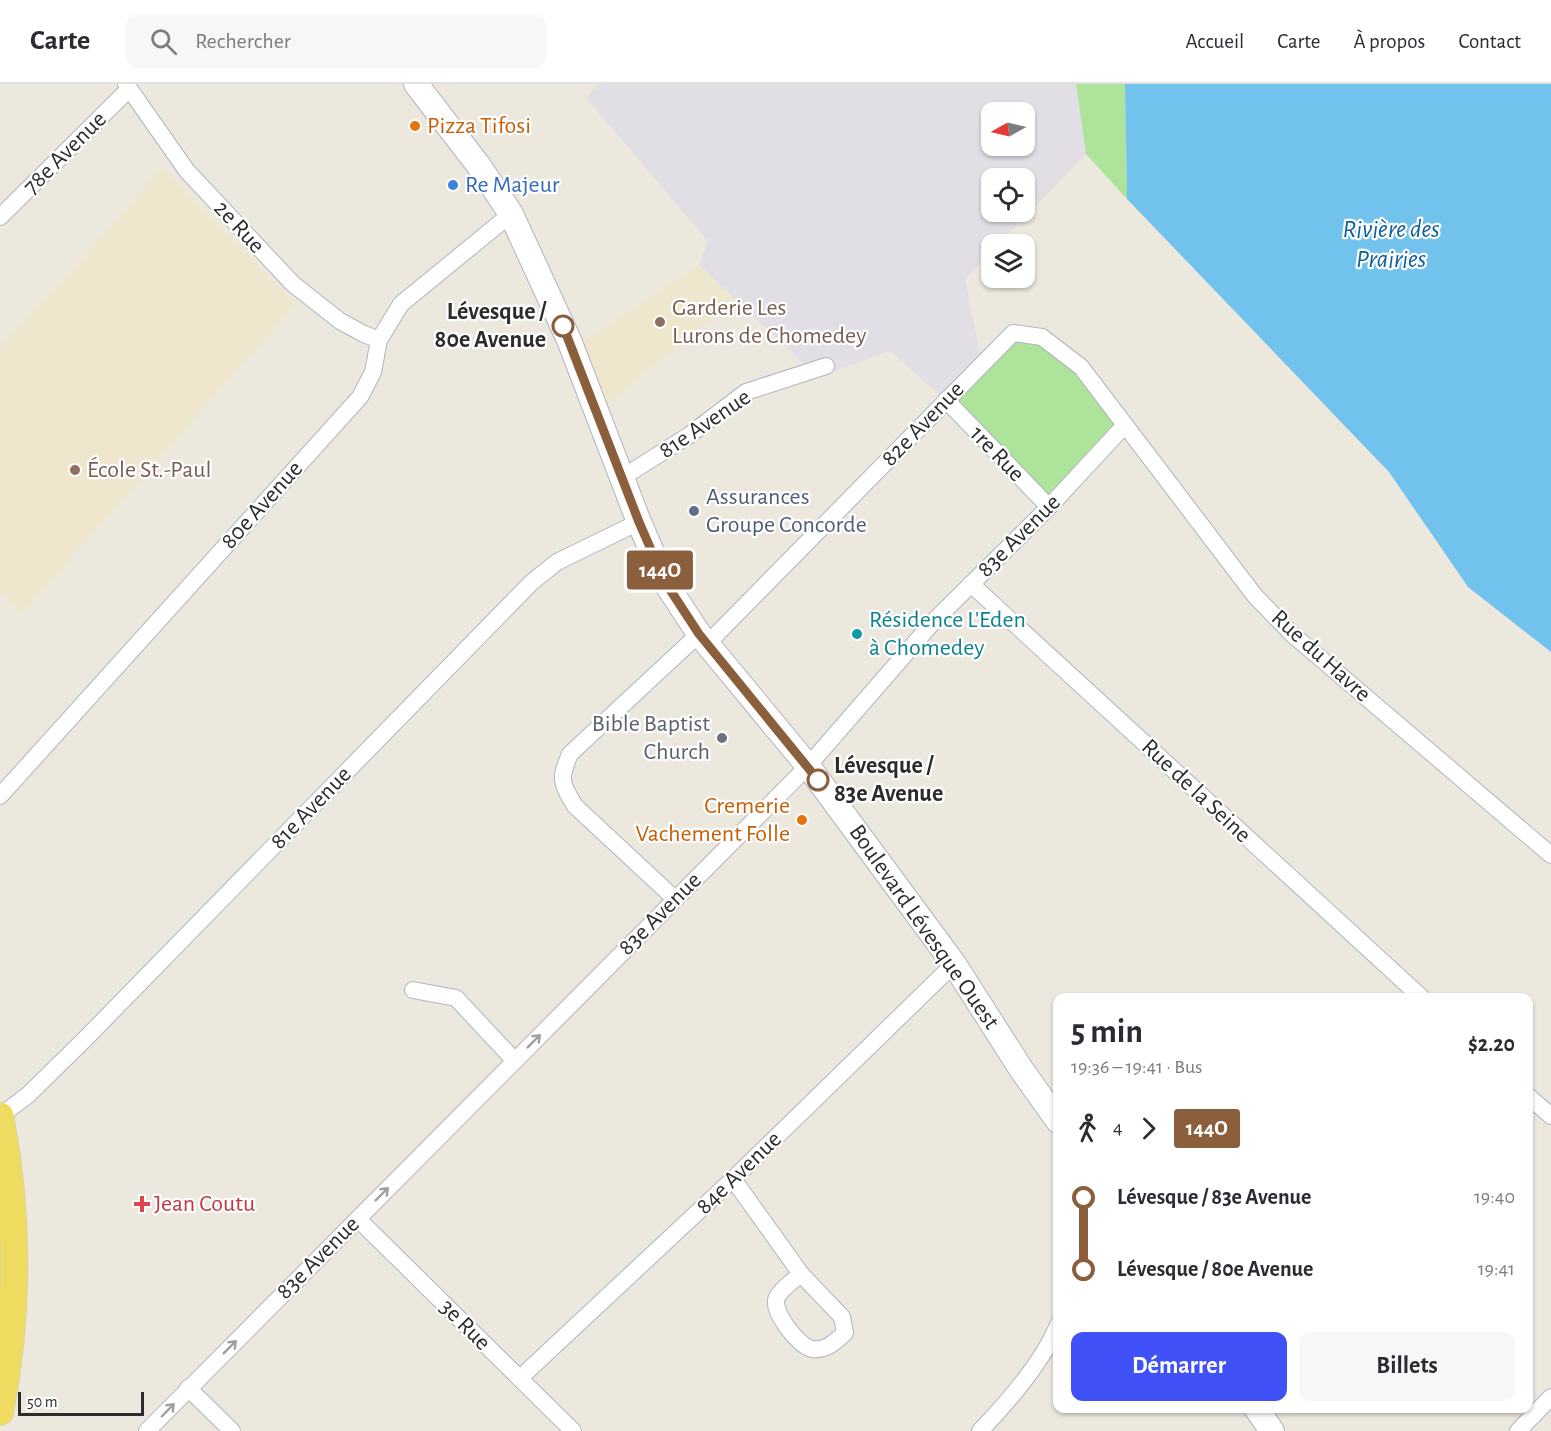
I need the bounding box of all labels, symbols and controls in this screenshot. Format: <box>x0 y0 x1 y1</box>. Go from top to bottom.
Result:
search box <box>126 14 546 68</box>
icon: search <box>147 25 180 58</box>
text: Carte <box>30 27 90 55</box>
text: Rechercher <box>195 30 291 52</box>
text: Accueil <box>1186 31 1244 52</box>
text: Carte <box>1277 31 1320 52</box>
text: À propos <box>1353 31 1425 52</box>
text: Contact <box>1458 31 1521 52</box>
north arrow <box>981 102 1035 156</box>
map controls <box>981 102 1035 288</box>
street label: 78e Avenue <box>19 107 111 199</box>
place label: Pizza Tifosi <box>427 114 531 138</box>
marker: Pizza Tifosi <box>408 119 422 133</box>
button: locate <box>981 168 1035 222</box>
place label: Re Majeur <box>465 173 560 197</box>
marker: Re Majeur <box>446 178 460 192</box>
street label: 2e Rue <box>209 196 269 258</box>
water label: Rivière des Prairies <box>1342 216 1440 272</box>
button: layers <box>981 234 1035 288</box>
place label: Garderie Les Lurons de Chomedey <box>672 296 866 348</box>
place label: Lévesque / 80e Avenue <box>435 300 547 352</box>
marker: Lévesque / 80e Avenue <box>552 315 574 337</box>
marker: Garderie Les Lurons de Chomedey <box>653 315 667 329</box>
street label: 82e Avenue <box>877 377 969 471</box>
street label: 81e Avenue <box>655 385 755 463</box>
street label: 1re Rue <box>965 422 1029 486</box>
place label: École St.-Paul <box>87 456 211 482</box>
street label: 80e Avenue <box>217 456 307 554</box>
marker: École St.-Paul <box>68 463 82 477</box>
place label: Assurances Groupe Concorde <box>706 485 867 537</box>
street label: 83e Avenue <box>973 490 1065 582</box>
marker: Assurances Groupe Concorde <box>687 504 701 518</box>
line badge: 144O <box>618 550 702 590</box>
text: 144O <box>639 560 681 581</box>
street label: Rue du Havre <box>1267 605 1375 707</box>
place label: Résidence L'Eden à Chomedey <box>869 608 1026 660</box>
marker: Résidence L'Eden à Chomedey <box>850 627 864 641</box>
place label: Bible Baptist Church <box>592 712 710 764</box>
marker: Bible Baptist Church <box>715 731 729 745</box>
street label: Rue de la Seine <box>1137 735 1255 847</box>
place label: Lévesque / 83e Avenue <box>834 754 943 806</box>
street label: 81e Avenue <box>266 762 356 854</box>
marker: Lévesque / 83e Avenue <box>807 769 829 791</box>
place label: Cremerie Vachement Folle <box>635 794 790 846</box>
marker: Cremerie Vachement Folle <box>795 813 809 827</box>
street label: Boulevard Lévesque Ouest <box>844 820 1004 1034</box>
street label: 83e Avenue <box>614 868 706 960</box>
text: 5 min <box>1071 1016 1143 1049</box>
one-way arrow <box>527 1033 542 1048</box>
text: $2.20 <box>1468 1033 1515 1055</box>
text: 19:36 – 19:41 · Bus <box>1071 1057 1203 1077</box>
icon: walk <box>1071 1112 1104 1145</box>
icon: forward <box>1132 1112 1165 1145</box>
text: 4 <box>1113 1118 1123 1138</box>
text: 144O <box>1186 1118 1228 1139</box>
street label: 84e Avenue <box>692 1127 786 1219</box>
text: Lévesque / 83e Avenue <box>1117 1186 1311 1208</box>
one-way arrow <box>374 1187 389 1202</box>
text: 19:40 <box>1474 1187 1515 1207</box>
place label: Jean Coutu <box>154 1192 255 1216</box>
marker: Jean Coutu <box>135 1197 149 1211</box>
street label: 83e Avenue <box>272 1212 364 1304</box>
text: Lévesque / 80e Avenue <box>1117 1258 1313 1280</box>
text: 19:41 <box>1478 1259 1515 1279</box>
street label: 3e Rue <box>435 1295 495 1355</box>
button: Démarrer <box>1071 1332 1287 1401</box>
button: Billets <box>1299 1332 1515 1401</box>
one-way arrow <box>222 1340 237 1355</box>
scale bar <box>18 1389 144 1416</box>
text: 50 m <box>27 1394 58 1410</box>
one-way arrow <box>161 1402 175 1417</box>

